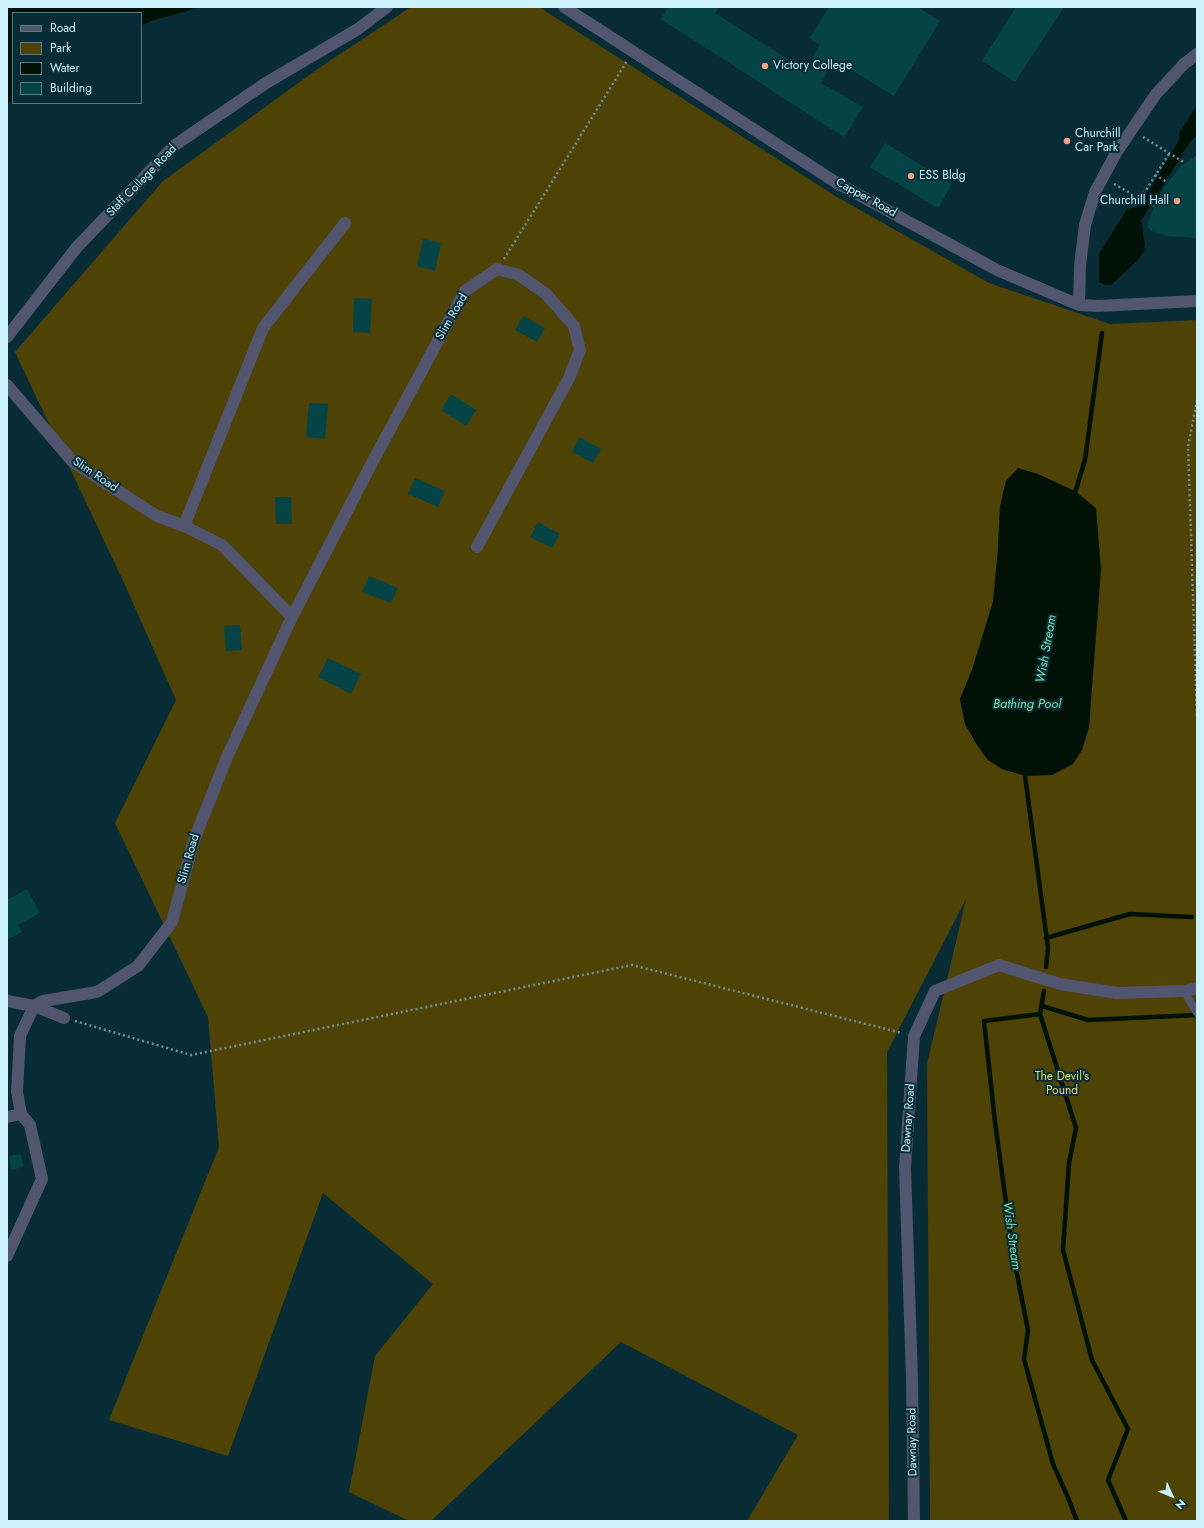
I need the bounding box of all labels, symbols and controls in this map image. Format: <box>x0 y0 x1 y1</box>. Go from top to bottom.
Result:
legend <box>12 12 142 104</box>
text: Road <box>50 19 76 37</box>
text: Park <box>50 39 71 57</box>
text: Water <box>50 59 80 77</box>
place label: Victory College <box>773 59 852 73</box>
marker: Victory College <box>760 61 770 71</box>
text: Building <box>50 79 92 97</box>
place label: Churchill Car Park <box>1075 127 1120 155</box>
marker: Churchill Car Park <box>1062 136 1072 146</box>
street label: Staff College Road <box>104 142 180 220</box>
place label: ESS Bldg <box>919 169 965 183</box>
marker: ESS Bldg <box>906 171 916 181</box>
street label: Capper Road <box>833 175 899 221</box>
place label: Churchill Hall <box>1100 194 1169 208</box>
marker: Churchill Hall <box>1172 196 1182 206</box>
street label: Slim Road <box>433 291 471 343</box>
street label: Slim Road <box>70 455 120 495</box>
water label: Wish Stream <box>1033 614 1061 684</box>
water label: Bathing Pool <box>993 697 1061 713</box>
street label: Slim Road <box>175 832 203 886</box>
park label: The Devil's Pound <box>1035 1070 1089 1098</box>
street label: Dawnay Road <box>899 1083 919 1153</box>
water label: Wish Stream <box>998 1201 1024 1271</box>
street label: Dawnay Road <box>905 1407 921 1477</box>
north arrow <box>1152 1476 1192 1516</box>
text: N <box>1172 1496 1189 1513</box>

